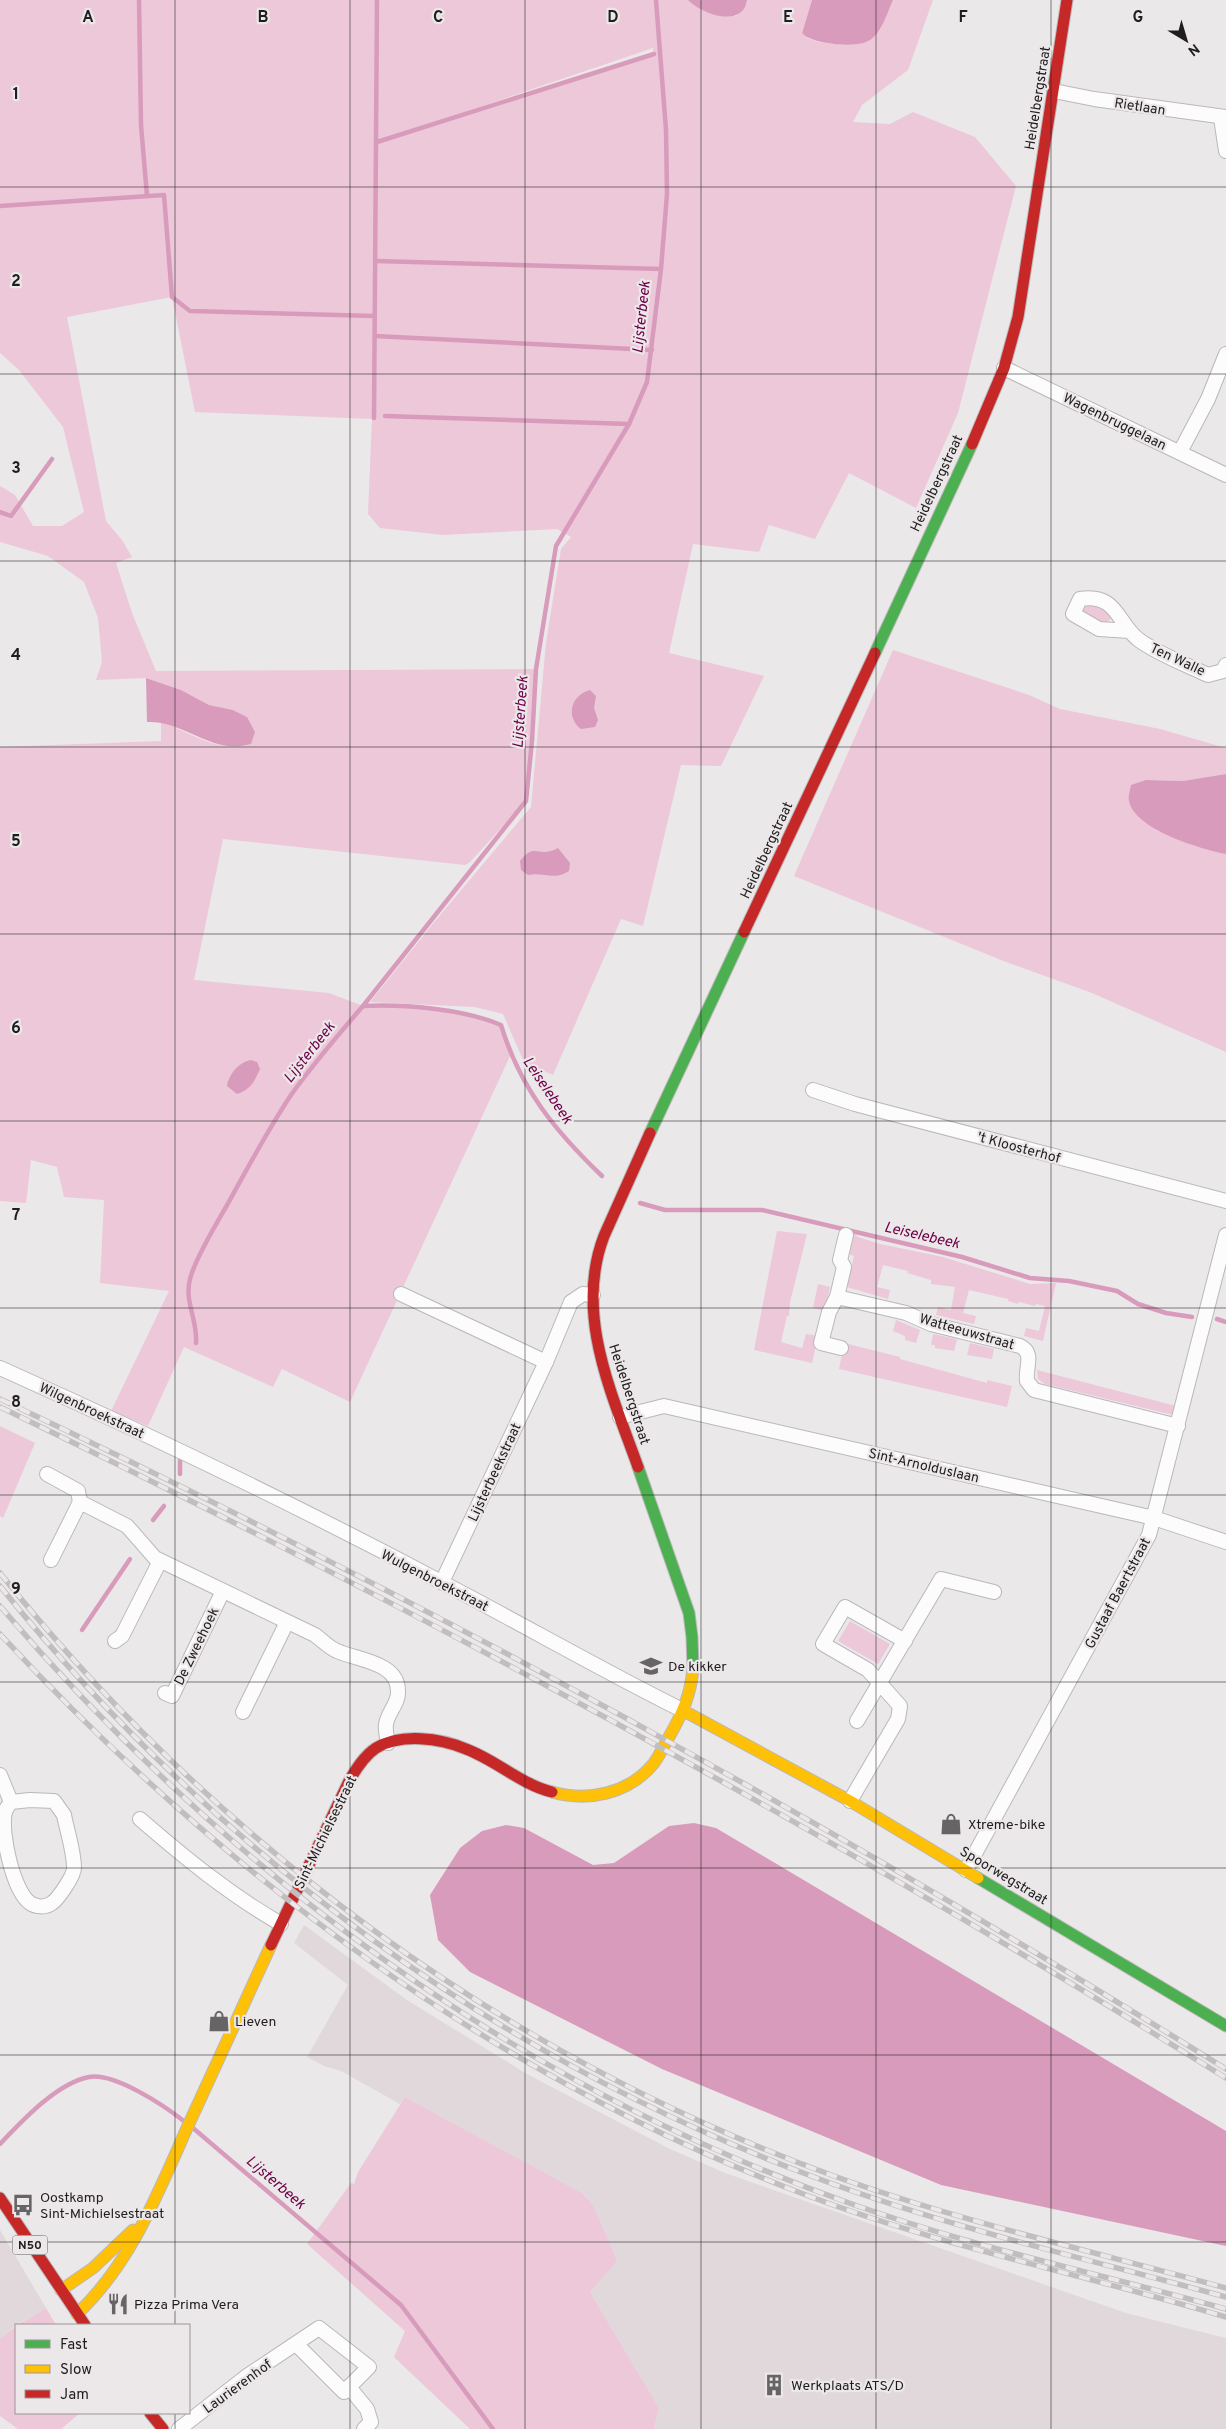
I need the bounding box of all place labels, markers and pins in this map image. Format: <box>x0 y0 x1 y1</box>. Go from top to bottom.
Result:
school or university icon: De kikker <box>638 1653 664 1679</box>
place label: De kikker <box>668 1659 727 1676</box>
shop icon: Xtreme-bike <box>938 1811 964 1837</box>
place label: Xtreme-bike <box>968 1817 1045 1834</box>
shop icon: Lieven <box>206 2008 232 2034</box>
place label: Lieven <box>235 2014 276 2031</box>
place label: Oostkamp Sint-Michielsestraat <box>40 2190 164 2223</box>
bus stop icon: Oostkamp Sint-Michielsestraat <box>10 2192 36 2218</box>
restaurant icon: Pizza Prima Vera <box>105 2291 131 2317</box>
place label: Pizza Prima Vera <box>134 2297 239 2314</box>
building icon: Werkplaats ATS/D <box>761 2372 787 2398</box>
place label: Werkplaats ATS/D <box>791 2378 904 2395</box>

